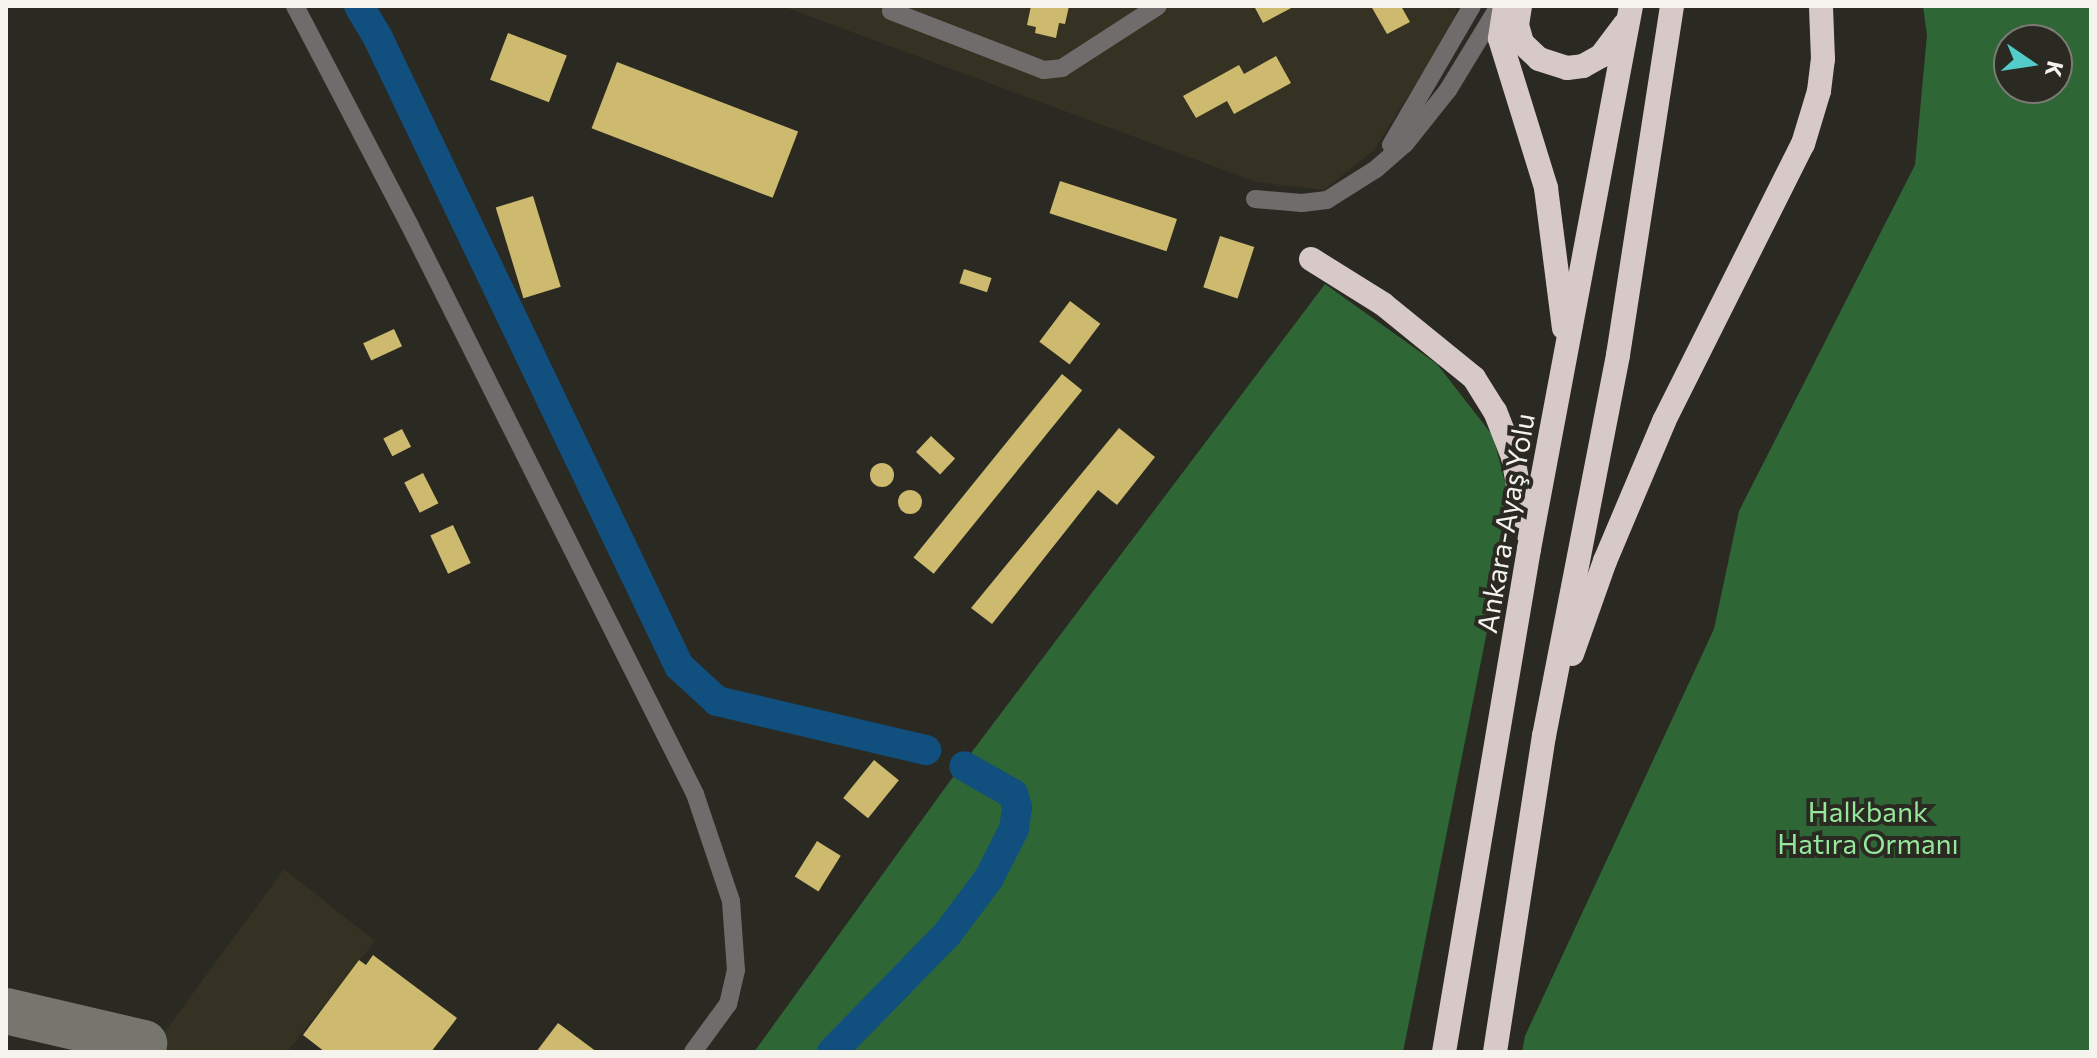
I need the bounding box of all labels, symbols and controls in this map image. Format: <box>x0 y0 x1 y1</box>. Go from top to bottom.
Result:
north arrow <box>1993 24 2073 104</box>
text: K <box>2040 59 2070 80</box>
street label: Ankara-Ayaş Yolu <box>1469 411 1541 635</box>
park label: Halkbank Hatıra Ormanı <box>1777 794 1959 860</box>

